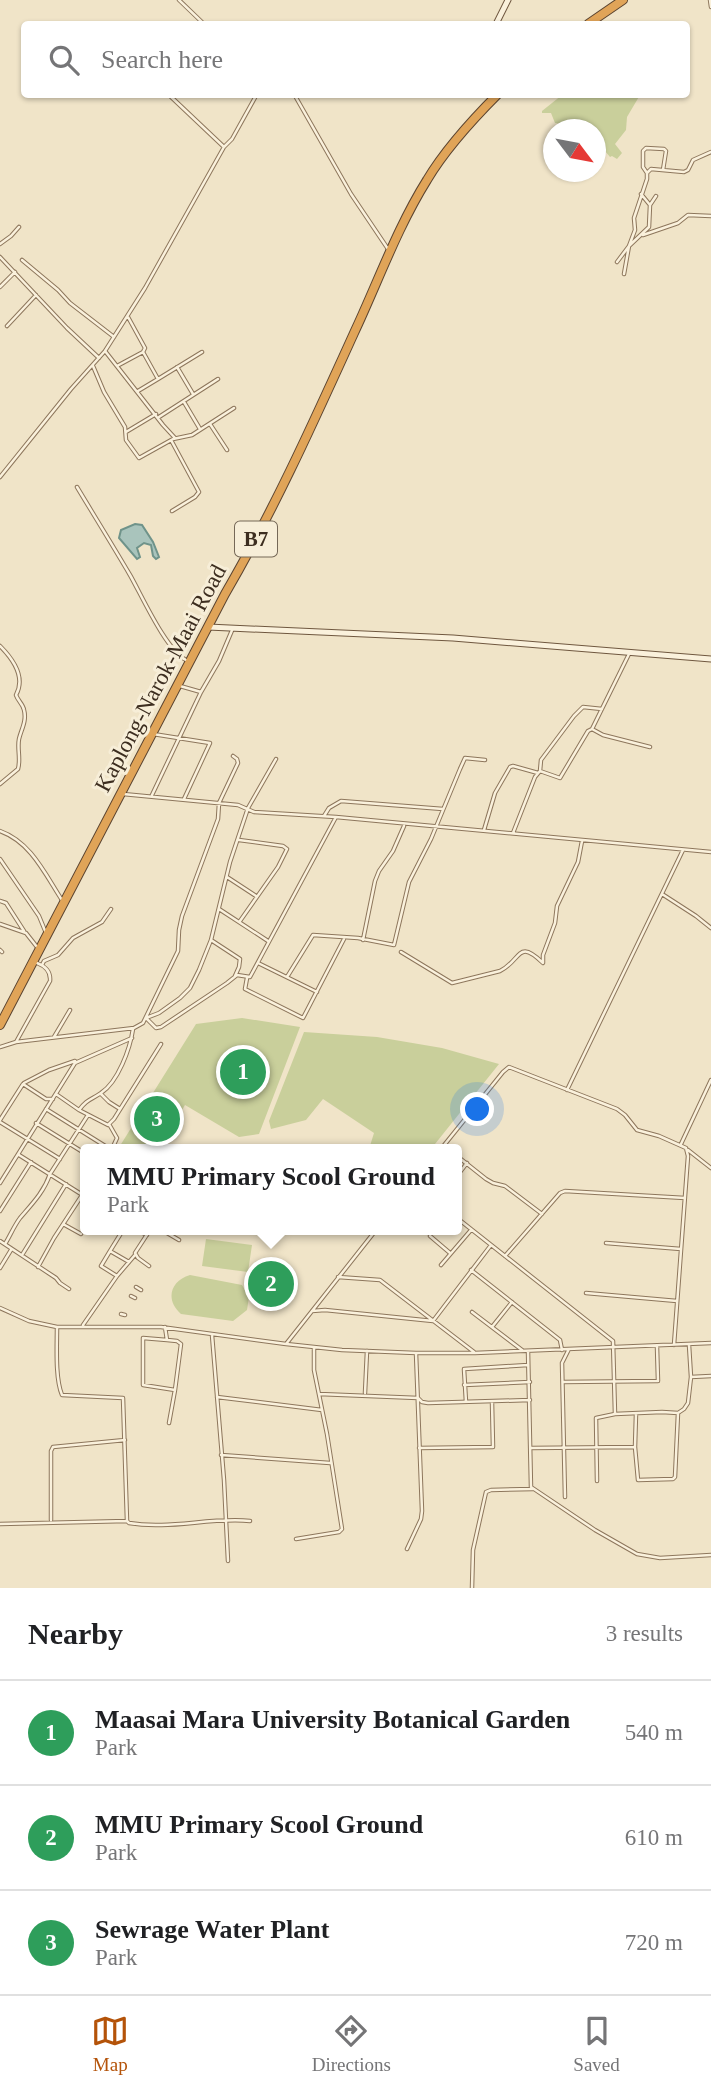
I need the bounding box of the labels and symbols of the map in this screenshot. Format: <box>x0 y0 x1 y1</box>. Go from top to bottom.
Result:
north arrow <box>543 119 606 182</box>
road number: B7 <box>235 522 277 556</box>
street label: Kaplong-Narok-Maai Road <box>90 560 231 796</box>
pin: 1 <box>220 1046 266 1098</box>
your location <box>460 1092 494 1126</box>
pin: 3 <box>134 1093 180 1145</box>
pin: 2 <box>248 1258 294 1310</box>

